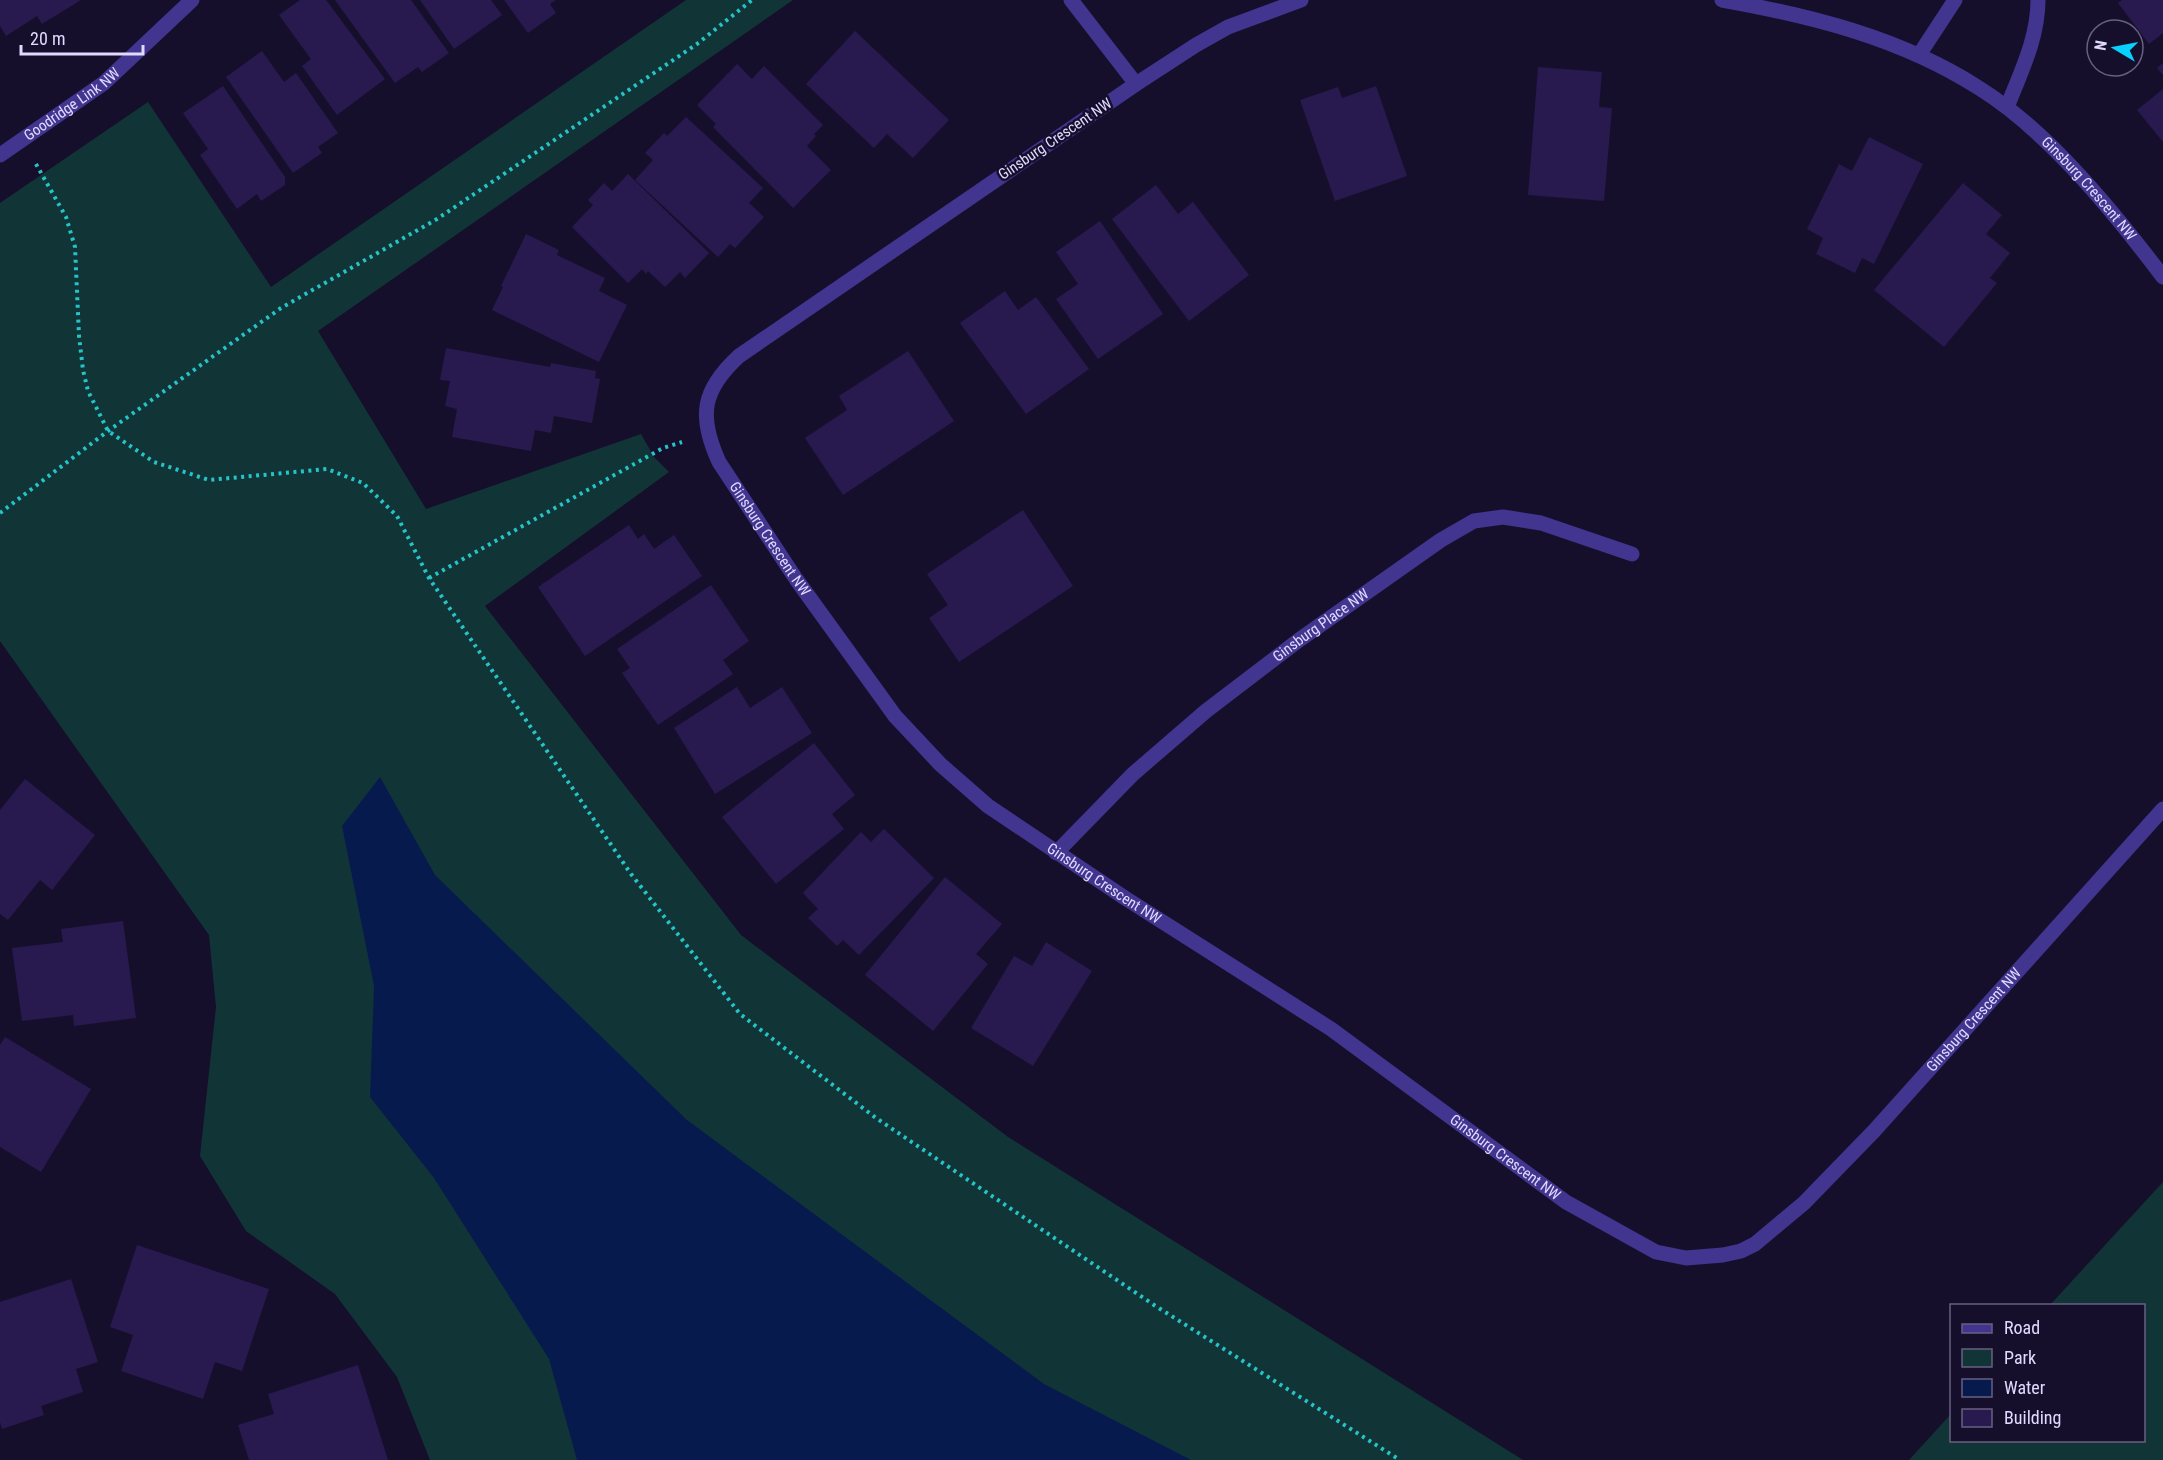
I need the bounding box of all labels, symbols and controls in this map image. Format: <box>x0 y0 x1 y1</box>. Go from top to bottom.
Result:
scale bar <box>21 18 142 56</box>
north arrow <box>2085 18 2145 78</box>
text: 20 m <box>30 28 65 49</box>
text: N <box>2091 39 2111 52</box>
street label: Goodridge Link NW <box>21 64 124 145</box>
street label: Ginsburg Crescent NW <box>995 94 1116 184</box>
street label: Ginsburg Crescent NW <box>2038 133 2140 244</box>
street label: Ginsburg Crescent NW <box>726 478 815 600</box>
street label: Ginsburg Place NW <box>1269 585 1373 666</box>
street label: Ginsburg Crescent NW <box>1044 839 1165 928</box>
street label: Ginsburg Crescent NW <box>1923 964 2025 1075</box>
street label: Ginsburg Crescent NW <box>1446 1111 1565 1204</box>
legend <box>1950 1304 2145 1442</box>
text: Road <box>2004 1317 2040 1338</box>
text: Park <box>2004 1347 2036 1368</box>
text: Water <box>2004 1377 2046 1398</box>
text: Building <box>2004 1407 2061 1428</box>

